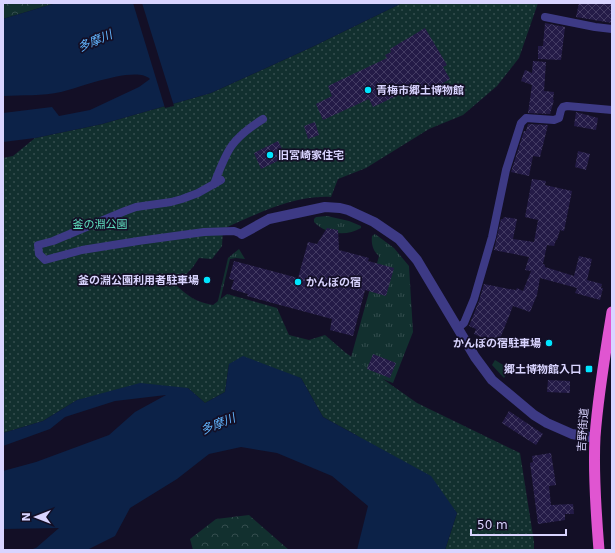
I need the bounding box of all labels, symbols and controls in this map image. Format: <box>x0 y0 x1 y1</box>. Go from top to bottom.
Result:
water label: 多摩川 <box>76 27 116 54</box>
place label: 青梅市郷土博物館 <box>376 84 464 97</box>
marker: 青梅市郷土博物館 <box>363 85 373 95</box>
place label: 旧宮崎家住宅 <box>278 149 344 162</box>
marker: 旧宮崎家住宅 <box>265 150 275 160</box>
park label: 釜の淵公園 <box>73 218 128 231</box>
place label: 釜の淵公園利用者駐車場 <box>78 274 199 287</box>
marker: 釜の淵公園利用者駐車場 <box>202 275 212 285</box>
place label: かんぽの宿 <box>306 276 361 289</box>
marker: かんぽの宿 <box>293 277 303 287</box>
place label: かんぽの宿駐車場 <box>453 337 541 350</box>
marker: かんぽの宿駐車場 <box>544 338 554 348</box>
place label: 郷土博物館入口 <box>504 363 581 376</box>
marker: 郷土博物館入口 <box>584 364 594 374</box>
street label: 吉野街道 <box>575 408 591 452</box>
water label: 多摩川 <box>199 410 239 437</box>
north arrow <box>16 497 56 537</box>
scale bar <box>471 511 566 537</box>
text: N <box>20 512 33 522</box>
text: 50 m <box>477 518 508 532</box>

